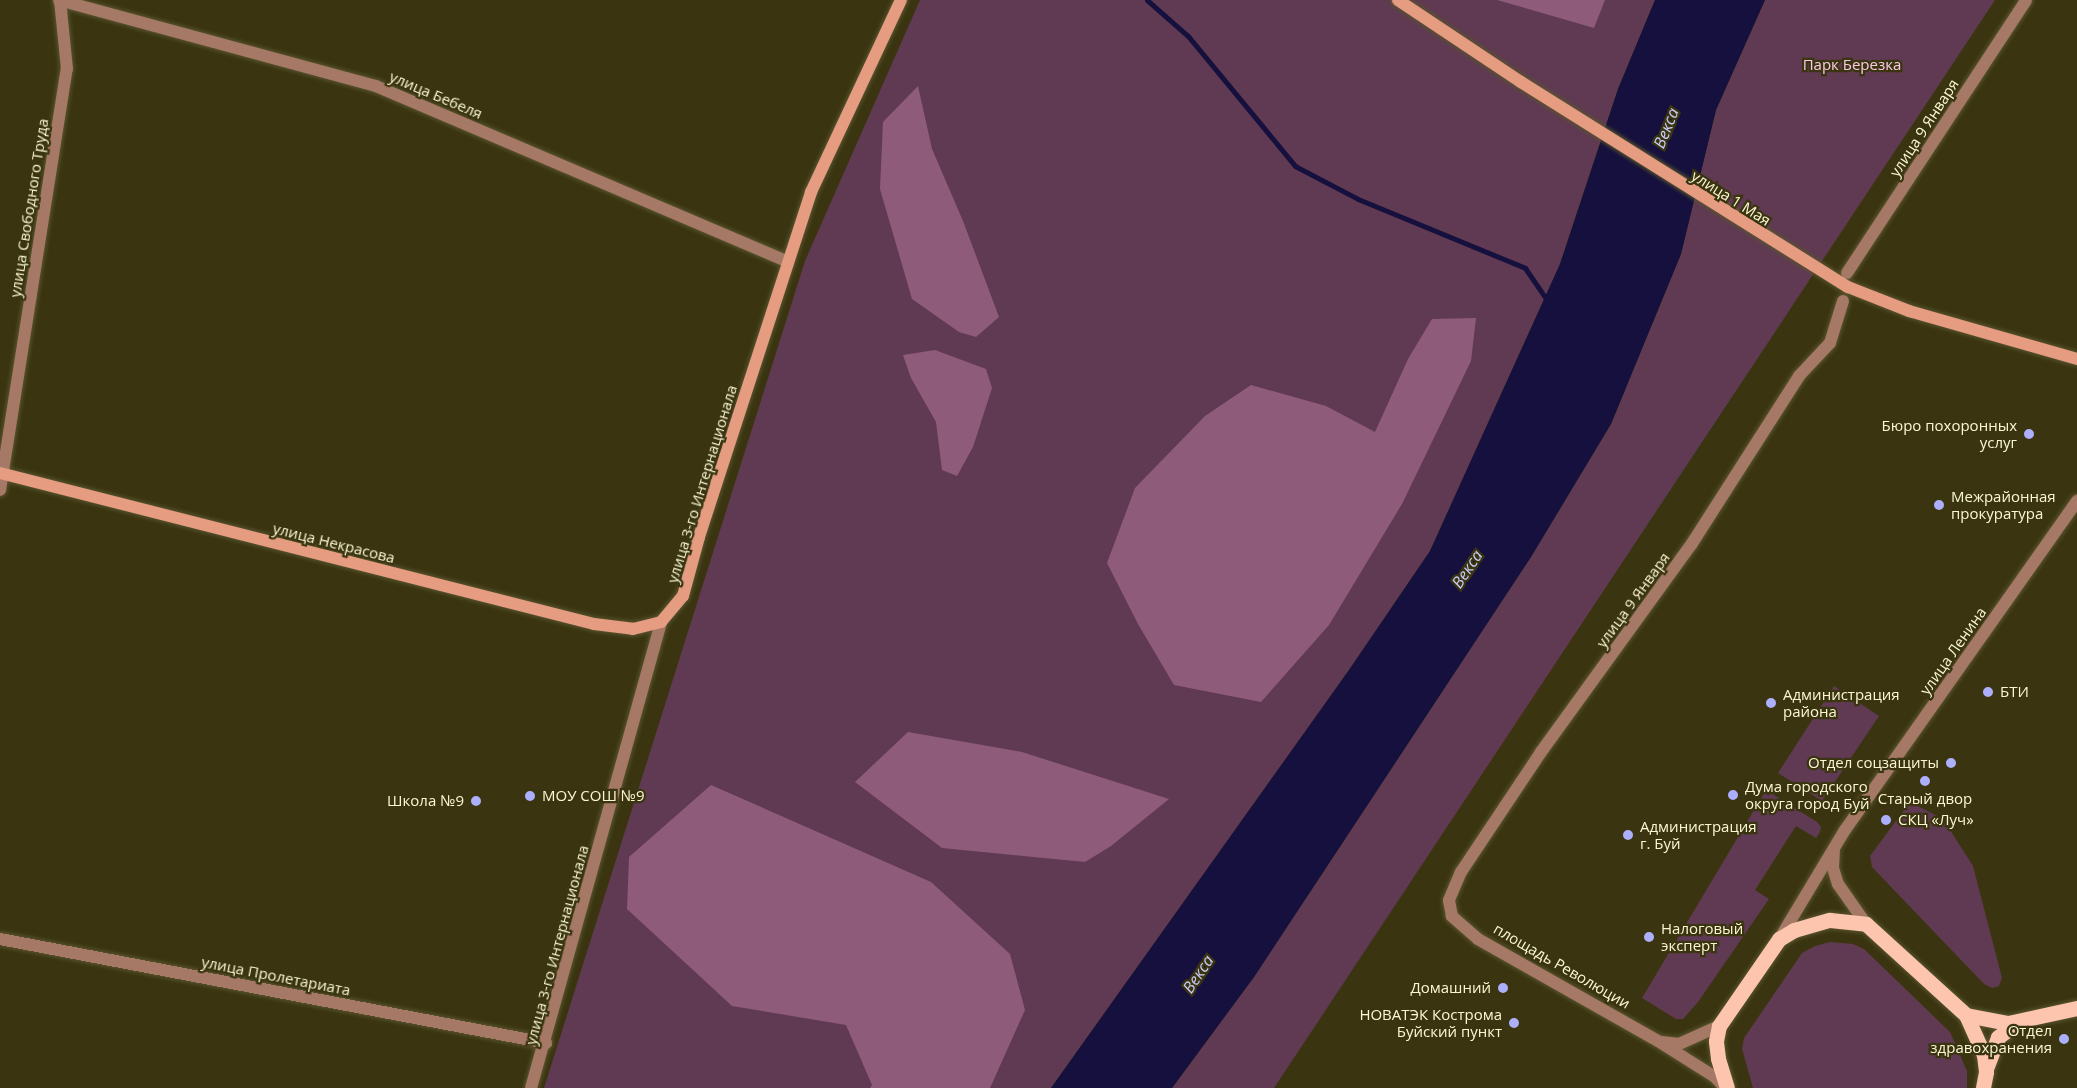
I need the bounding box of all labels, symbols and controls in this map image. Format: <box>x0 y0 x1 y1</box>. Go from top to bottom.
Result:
park label: Парк Березка <box>1803 56 1901 74</box>
street label: улица Бебеля <box>387 67 485 123</box>
street label: улица 9 Января <box>1886 76 1962 180</box>
water label: Векса <box>1649 105 1683 151</box>
street label: улица Свободного Труда <box>6 117 52 299</box>
street label: улица 1 Мая <box>1688 167 1774 229</box>
street label: улица 3-го Интернационала <box>663 383 741 585</box>
place label: Бюро похоронных услуг <box>1882 416 2017 451</box>
marker: Бюро похоронных услуг <box>2022 427 2036 441</box>
place label: Межрайонная прокуратура <box>1951 487 2056 522</box>
marker: Межрайонная прокуратура <box>1932 498 1946 512</box>
street label: улица Некрасова <box>271 519 397 567</box>
water label: Векса <box>1447 546 1487 592</box>
street label: улица 9 Января <box>1592 549 1674 651</box>
street label: улица Ленина <box>1916 604 1990 698</box>
place label: БТИ <box>2000 683 2029 701</box>
place label: Администрация района <box>1783 685 1900 720</box>
marker: БТИ <box>1981 685 1995 699</box>
marker: Администрация района <box>1764 696 1778 710</box>
place label: Отдел соцзащиты <box>1808 754 1939 772</box>
marker: Отдел соцзащиты <box>1944 756 1958 770</box>
marker: Старый двор <box>1918 774 1932 788</box>
place label: Дума городского округа город Буй <box>1745 777 1870 812</box>
place label: МОУ СОШ №9 <box>542 787 645 805</box>
marker: Дума городского округа город Буй <box>1726 788 1740 802</box>
marker: МОУ СОШ №9 <box>523 789 537 803</box>
place label: Старый двор <box>1878 790 1972 808</box>
place label: Школа №9 <box>387 792 464 810</box>
marker: Школа №9 <box>469 794 483 808</box>
place label: СКЦ «Луч» <box>1898 811 1974 829</box>
marker: СКЦ «Луч» <box>1879 813 1893 827</box>
place label: Администрация г. Буй <box>1640 817 1757 852</box>
marker: Администрация г. Буй <box>1621 828 1635 842</box>
street label: улица 3-го Интернационала <box>522 843 592 1047</box>
place label: Налоговый эксперт <box>1661 919 1743 954</box>
street label: площадь Революции <box>1491 920 1633 1012</box>
marker: Налоговый эксперт <box>1642 930 1656 944</box>
water label: Векса <box>1178 951 1218 997</box>
street label: улица Пролетариата <box>200 953 352 999</box>
place label: Домашний <box>1410 979 1491 997</box>
marker: Домашний <box>1496 981 1510 995</box>
place label: НОВАТЭК Кострома Буйский пункт <box>1359 1005 1502 1040</box>
marker: НОВАТЭК Кострома Буйский пункт <box>1507 1016 1521 1030</box>
place label: Отдел здравохранения <box>1930 1021 2052 1056</box>
marker: Отдел здравохранения <box>2057 1032 2071 1046</box>

